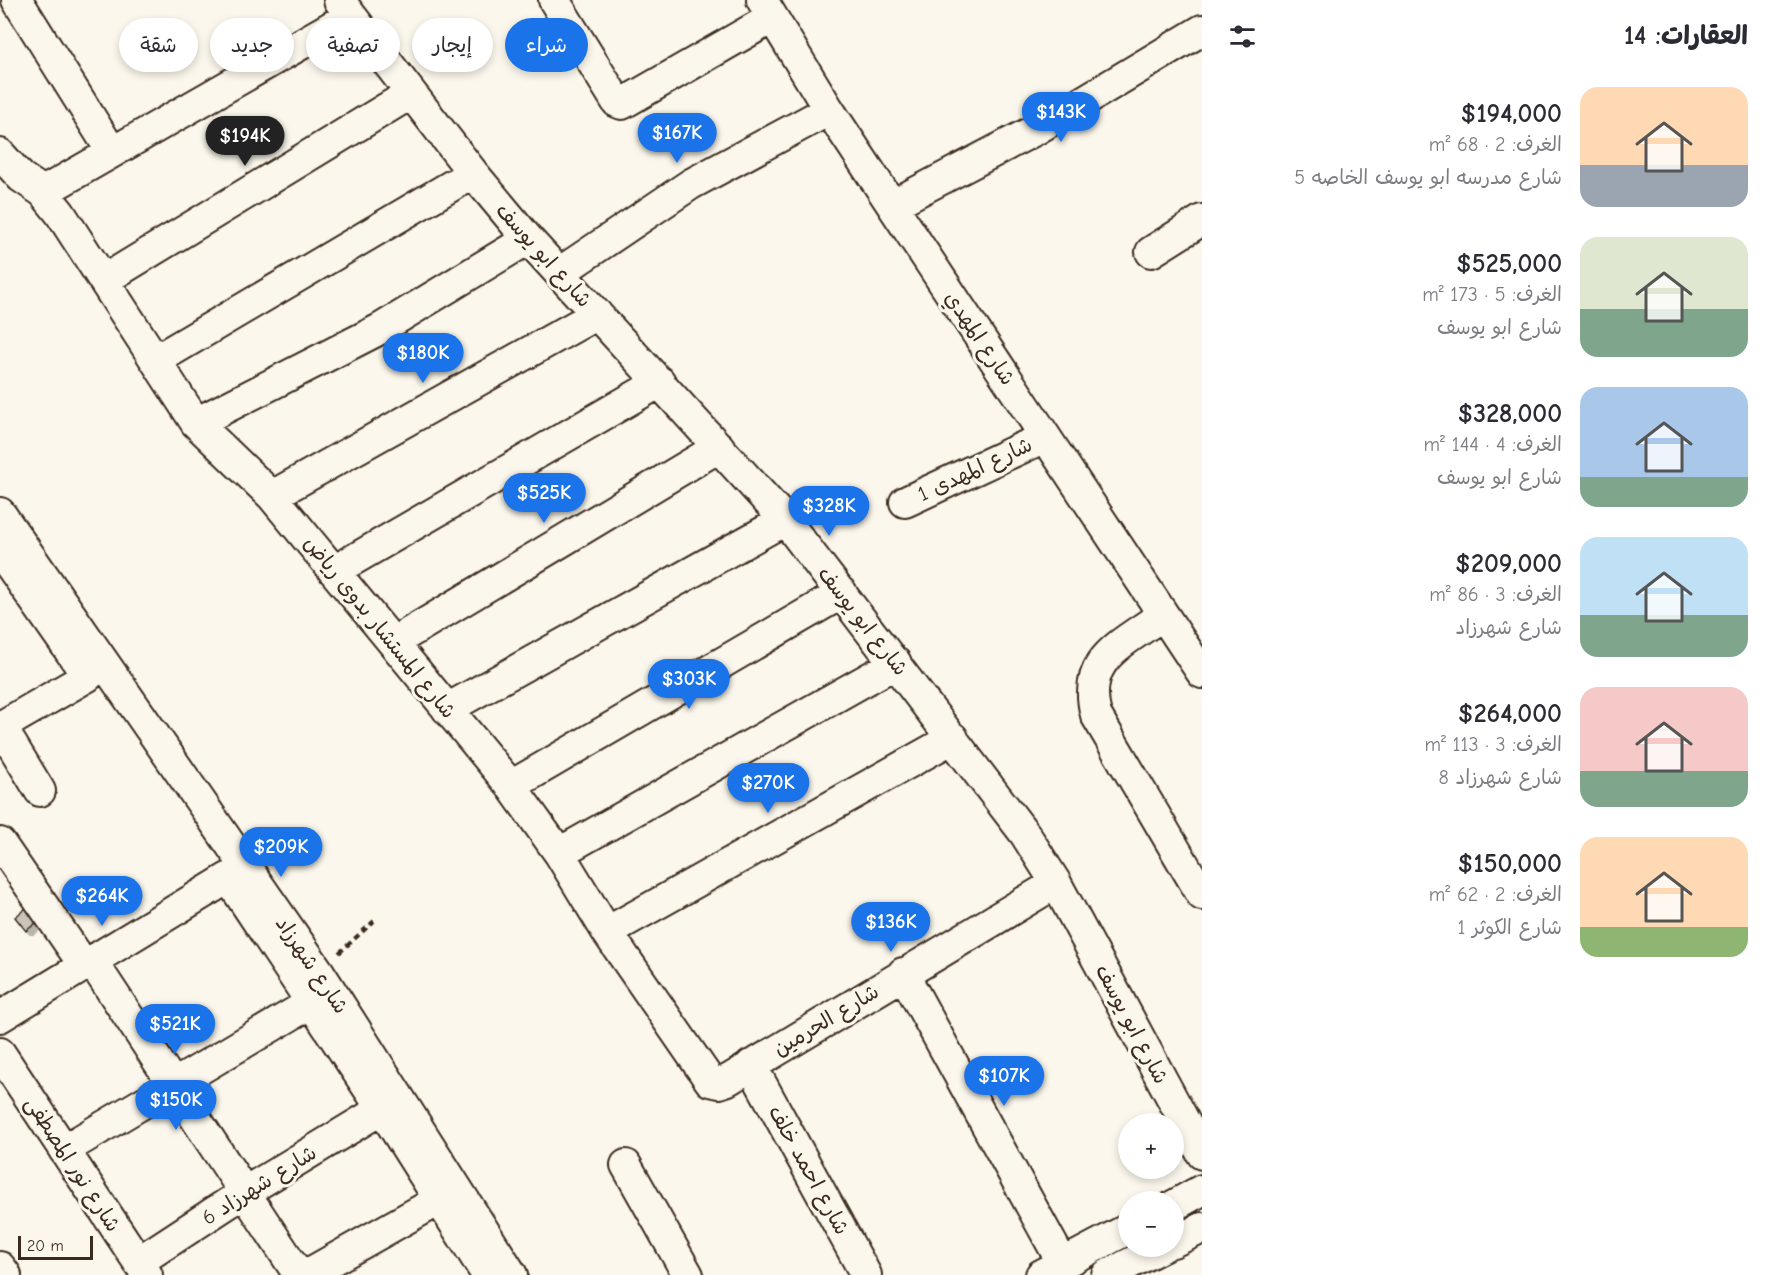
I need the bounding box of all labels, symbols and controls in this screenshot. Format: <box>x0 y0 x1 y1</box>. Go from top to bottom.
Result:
chip: شقة <box>119 18 198 72</box>
chip: جديد <box>210 18 294 72</box>
chip: تصفية <box>306 18 400 72</box>
chip: إيجار <box>412 18 493 72</box>
chip: شراء <box>505 18 588 72</box>
icon: filters <box>1226 20 1259 53</box>
text: العقارات: 14 <box>1624 21 1748 51</box>
pin: $143K <box>1019 92 1103 143</box>
text: $194,000 <box>1461 99 1562 129</box>
text: $143K <box>1036 100 1086 123</box>
icon: home <box>1628 111 1700 183</box>
pin: $167K <box>635 113 719 164</box>
pin: $194K <box>203 116 287 167</box>
text: $167K <box>652 121 702 144</box>
text: $194K <box>220 124 271 147</box>
text: الغرف: 2 · 68 m² <box>1429 133 1562 156</box>
text: شارع مدرسه ابو يوسف الخاصه 5 <box>1294 166 1562 189</box>
street label: شارع ابو يوسف <box>489 198 597 314</box>
text: $525,000 <box>1456 249 1562 279</box>
icon: home <box>1628 261 1700 333</box>
text: الغرف: 5 · 173 m² <box>1422 283 1562 306</box>
street label: شارع المهدي <box>937 287 1020 391</box>
text: شارع ابو يوسف <box>1437 316 1562 339</box>
pin: $180K <box>381 333 465 384</box>
text: $180K <box>397 341 449 364</box>
text: $328,000 <box>1458 399 1562 429</box>
icon: home <box>1628 411 1700 483</box>
street label: شارع المهدى 1 <box>914 432 1037 509</box>
text: الغرف: 4 · 144 m² <box>1424 433 1562 456</box>
text: شارع ابو يوسف <box>1437 466 1562 489</box>
pin: $525K <box>502 473 586 524</box>
text: $525K <box>517 481 571 504</box>
pin: $328K <box>787 486 871 537</box>
text: $328K <box>802 494 856 517</box>
street label: شارع المستشار بدوى رياض <box>297 531 461 725</box>
text: $209,000 <box>1455 549 1562 579</box>
icon: home <box>1628 561 1700 633</box>
street label: شارع ابو يوسف <box>811 562 913 682</box>
text: الغرف: 3 · 86 m² <box>1429 583 1562 606</box>
text: شارع شهرزاد <box>1455 616 1562 639</box>
pin: $303K <box>647 659 731 710</box>
text: $303K <box>662 667 716 690</box>
text: $264,000 <box>1458 699 1562 729</box>
icon: home <box>1628 711 1700 783</box>
text: الغرف: 3 · 113 m² <box>1424 733 1562 756</box>
pin: $270K <box>726 763 810 814</box>
text: شارع شهرزاد 8 <box>1438 766 1562 789</box>
text: $270K <box>741 771 795 794</box>
pin: $209K <box>239 827 323 878</box>
text: $209K <box>253 835 309 858</box>
text: $150,000 <box>1458 849 1562 879</box>
icon: home <box>1628 861 1700 933</box>
pin: $264K <box>60 876 144 927</box>
text: الغرف: 2 · 62 m² <box>1429 883 1562 906</box>
text: $264K <box>75 884 129 907</box>
pin: $136K <box>849 902 933 953</box>
text: $136K <box>865 910 917 933</box>
street label: شارع شهرزاد <box>268 912 353 1020</box>
text: شارع الكوثر 1 <box>1458 916 1562 939</box>
street label: شارع ابو يوسف <box>1088 960 1173 1089</box>
street label: شارع الحرمين <box>769 979 884 1063</box>
pin: $521K <box>133 1004 217 1055</box>
text: $521K <box>149 1012 201 1035</box>
pin: $107K <box>962 1056 1046 1107</box>
text: $107K <box>978 1064 1030 1087</box>
pin: $150K <box>134 1080 218 1131</box>
text: $150K <box>149 1088 203 1111</box>
street label: شارع نور المصطفى <box>18 1092 126 1238</box>
street label: شارع احمد خلف <box>761 1101 854 1240</box>
map controls <box>1118 1113 1184 1257</box>
button: + <box>1118 1113 1184 1179</box>
street label: شارع شهرزاد 6 <box>197 1140 322 1232</box>
button: − <box>1118 1191 1184 1257</box>
scale bar <box>18 1233 93 1260</box>
text: 20 m <box>27 1237 64 1255</box>

